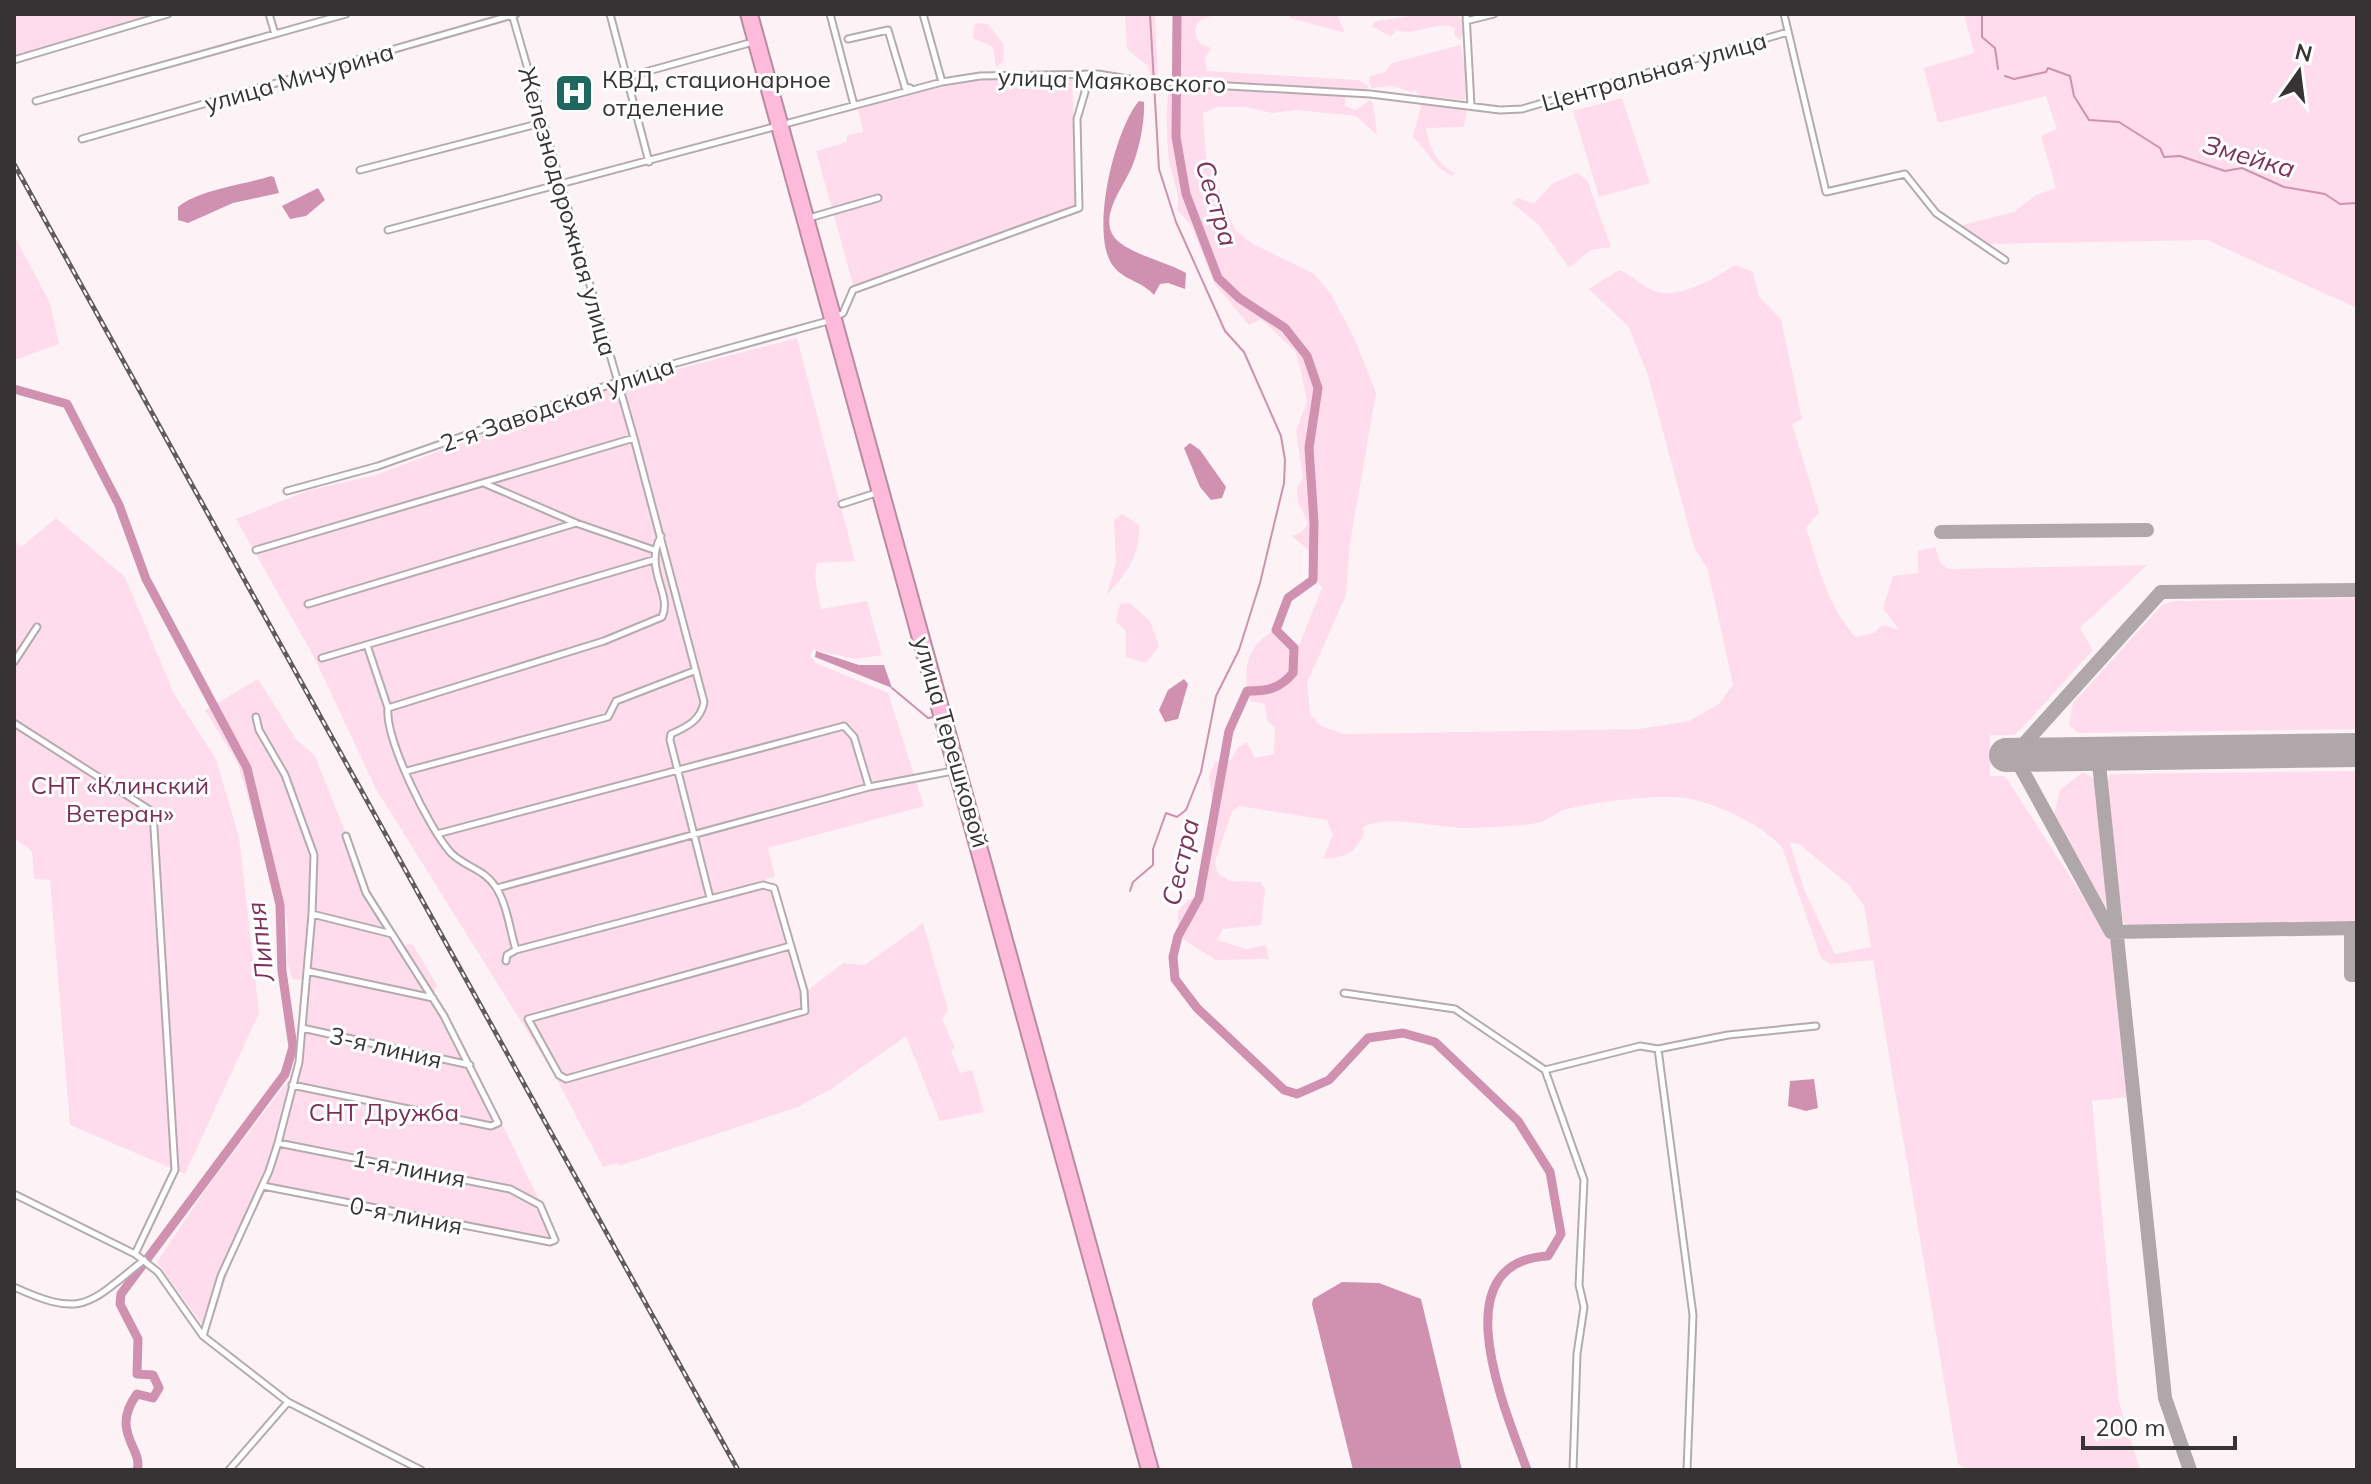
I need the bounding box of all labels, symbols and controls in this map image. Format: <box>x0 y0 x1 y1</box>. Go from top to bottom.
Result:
street label: Центральная улица <box>1538 24 1770 118</box>
north arrow <box>2259 32 2339 112</box>
street label: улица Мичурина <box>201 36 397 118</box>
text: N <box>2292 37 2315 68</box>
street label: улица Маяковского <box>997 61 1227 99</box>
street label: Железнодорожная улица <box>512 63 624 359</box>
place label: КВД, стационарное отделение <box>602 64 831 122</box>
hospital icon: КВД, стационарное отделение <box>553 72 595 114</box>
water label: Змейка <box>2199 127 2299 185</box>
water label: Сестра <box>1188 156 1246 250</box>
street label: 2-я Заводская улица <box>436 350 678 458</box>
street label: улица Терешковой <box>908 633 996 851</box>
park label: СНТ «Клинский Ветеран» <box>31 770 209 828</box>
water label: Сестра <box>1154 815 1206 909</box>
water label: Липня <box>239 900 281 985</box>
street label: 3-я линия <box>327 1020 445 1074</box>
park label: СНТ Дружба <box>309 1097 459 1127</box>
street label: 1-я линия <box>350 1142 468 1194</box>
street label: 0-я линия <box>347 1189 465 1241</box>
scale bar <box>2083 1400 2235 1450</box>
text: 200 m <box>2095 1412 2166 1442</box>

